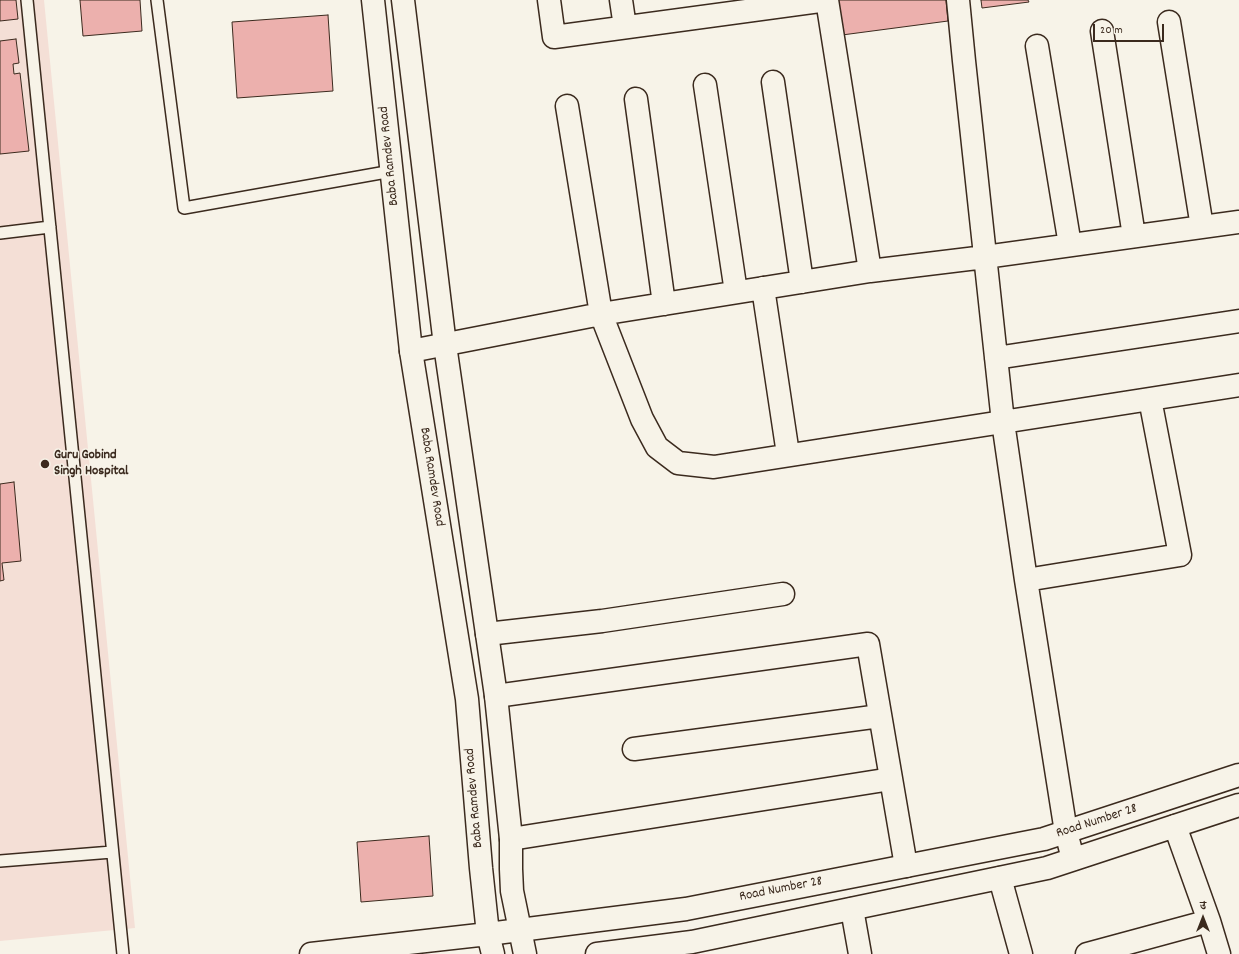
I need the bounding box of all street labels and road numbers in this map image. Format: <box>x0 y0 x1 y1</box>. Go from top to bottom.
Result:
street label: Baba Ramdev Road <box>376 105 404 207</box>
street label: Baba Ramdev Road <box>415 426 447 528</box>
street label: Baba Ramdev Road <box>462 747 488 849</box>
street label: Road Number 28 <box>1054 801 1140 843</box>
street label: Road Number 28 <box>738 874 824 906</box>

